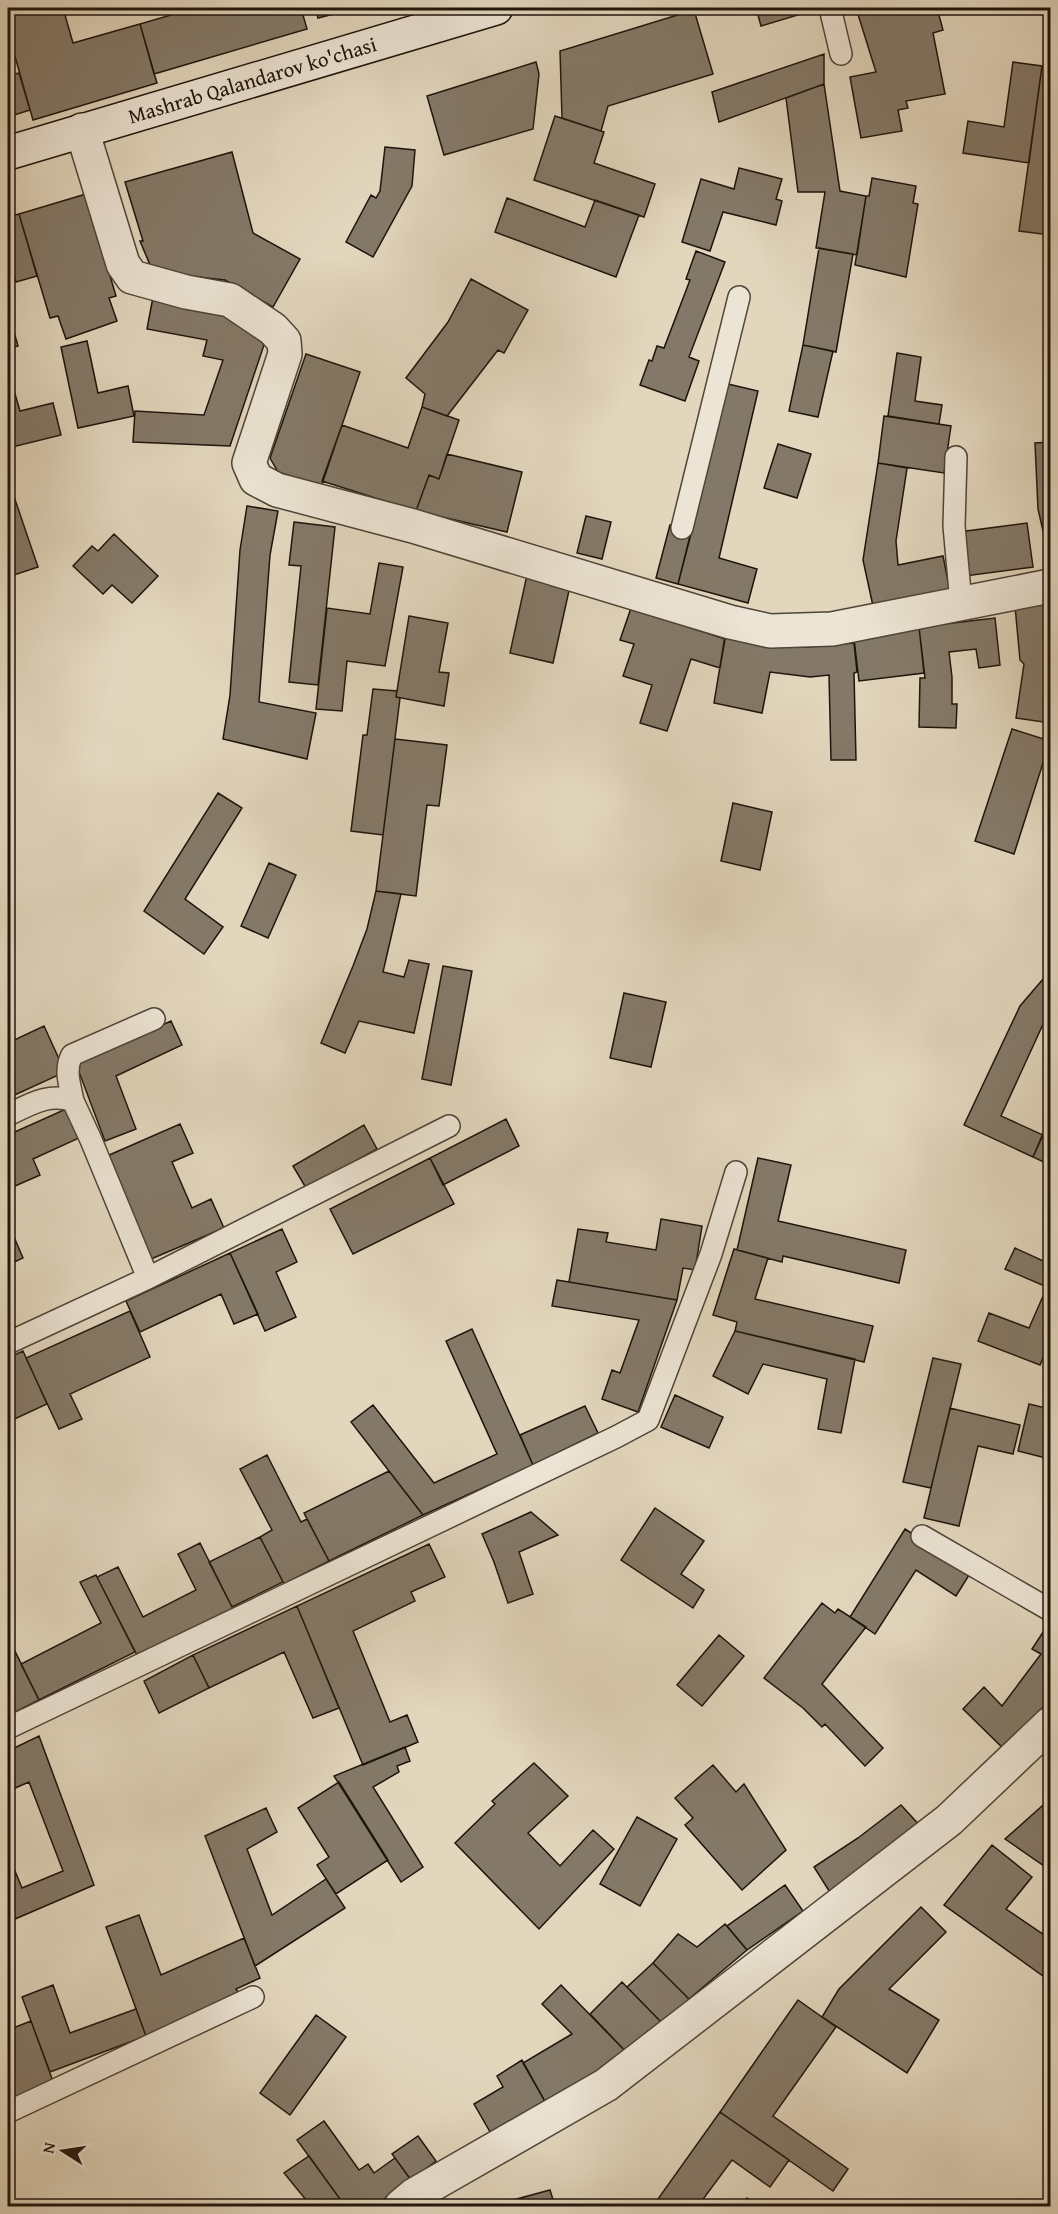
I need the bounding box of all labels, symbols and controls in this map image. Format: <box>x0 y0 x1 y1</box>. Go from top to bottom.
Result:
street label: Mashrab Qalandarov ko'chasi <box>124 28 380 131</box>
north arrow <box>33 2121 93 2181</box>
text: N <box>35 2140 61 2156</box>

